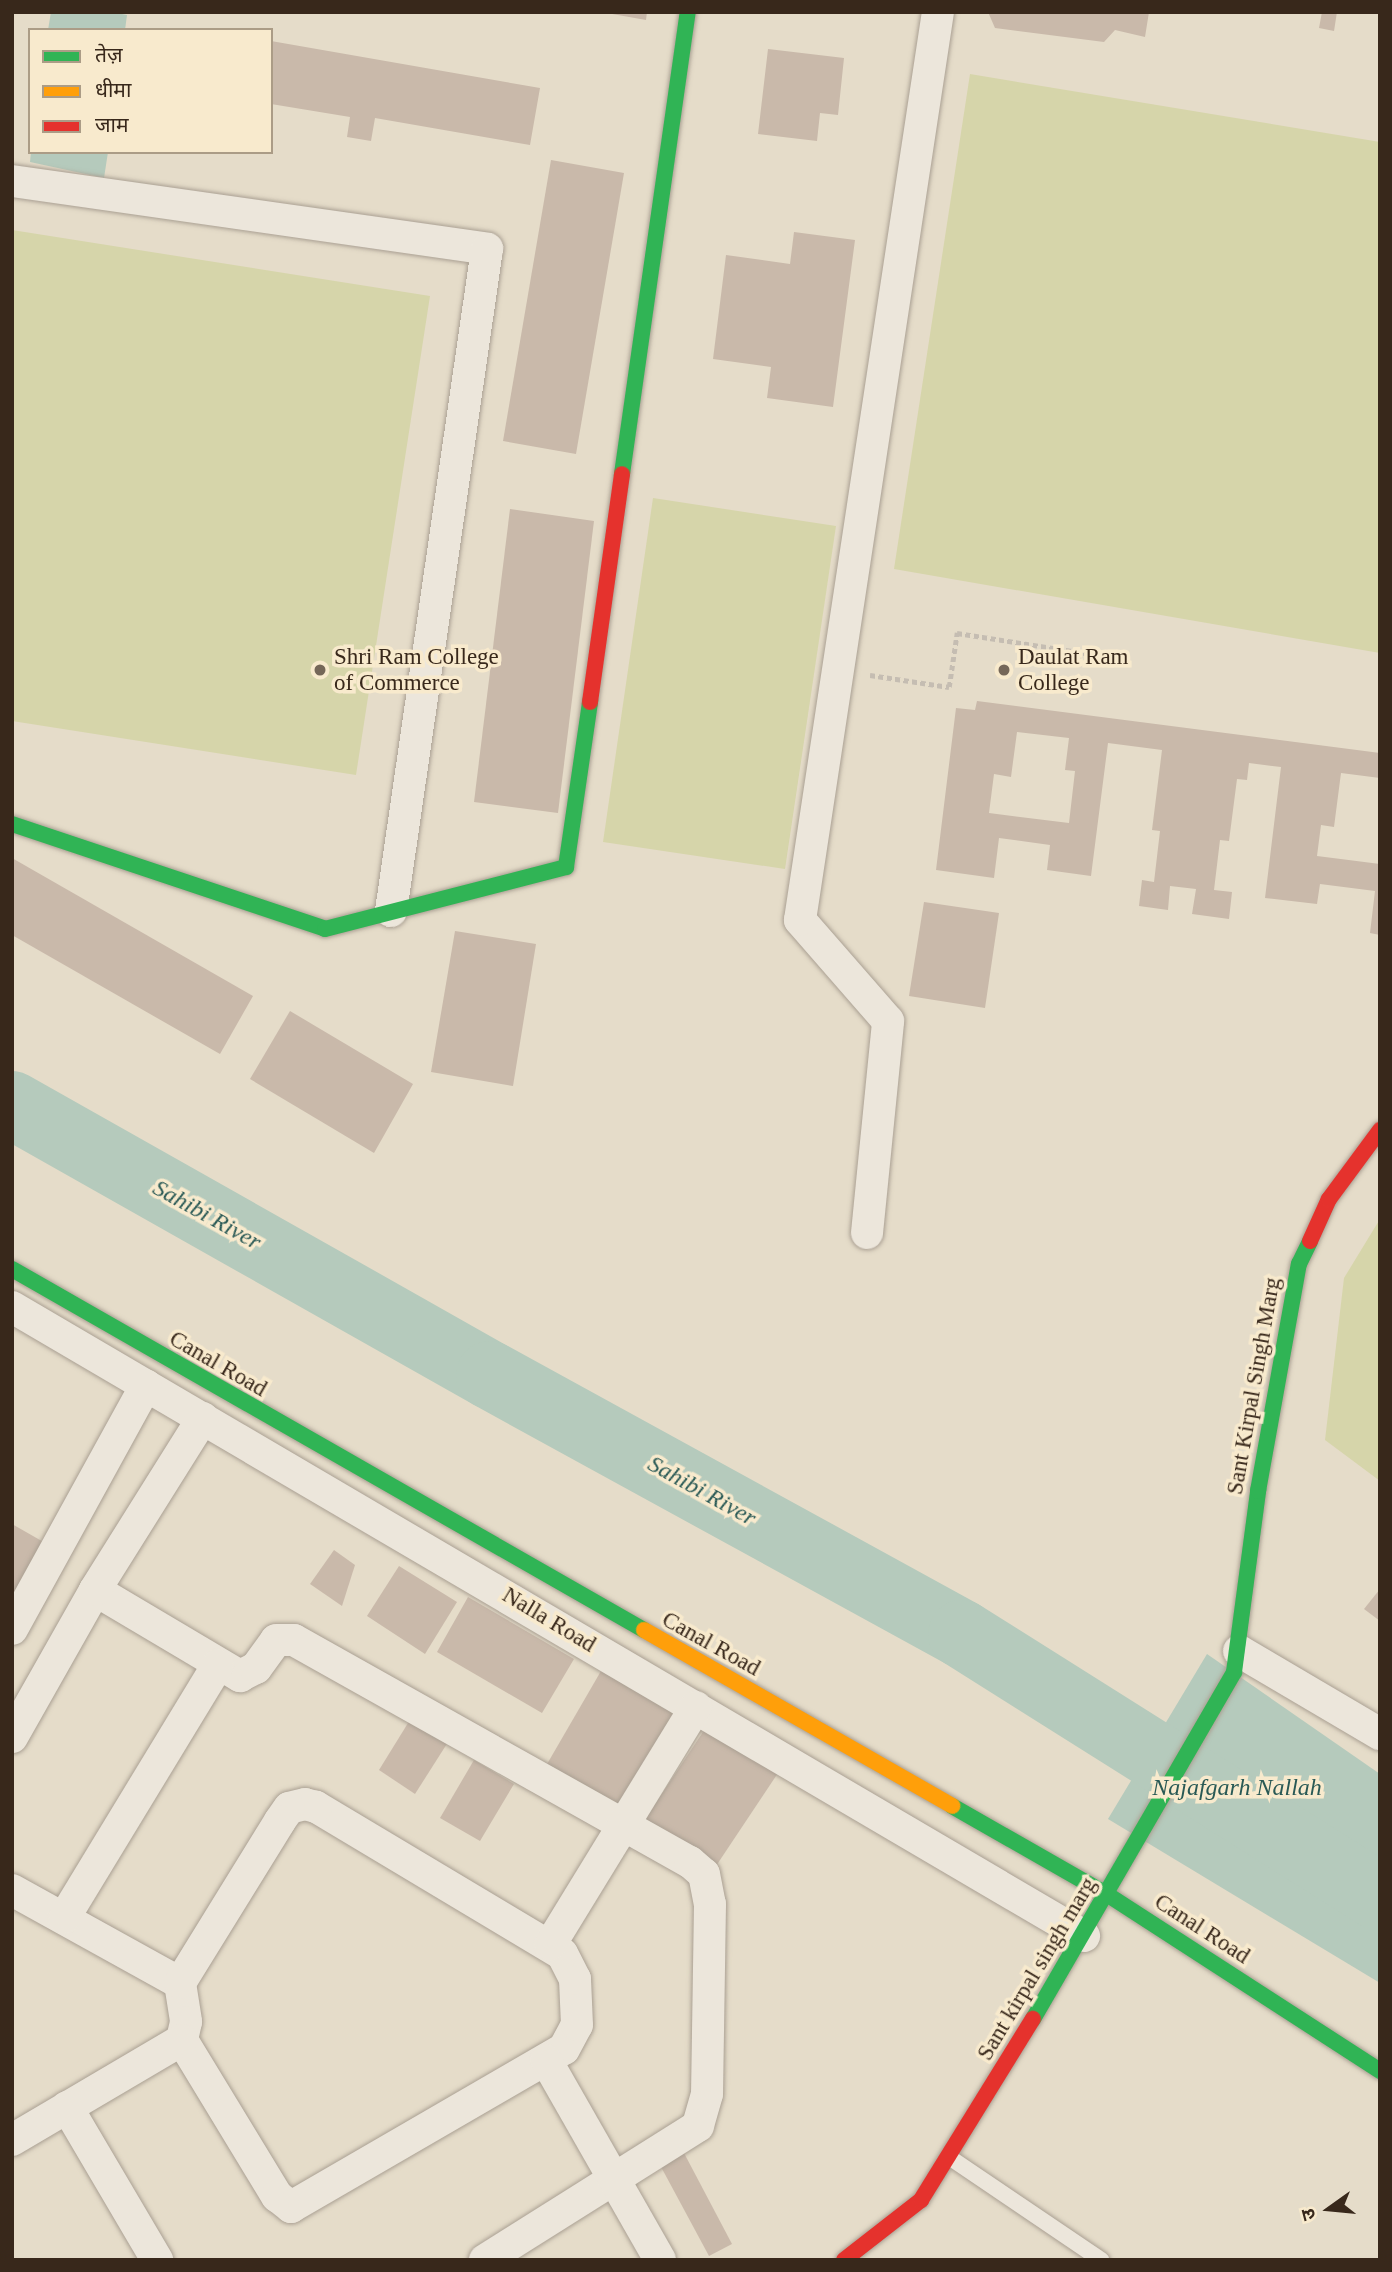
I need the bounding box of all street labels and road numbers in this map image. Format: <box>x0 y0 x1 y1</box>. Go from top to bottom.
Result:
street label: Sant Kirpal Singh Marg <box>1221 1275 1287 1497</box>
street label: Canal Road <box>164 1325 272 1403</box>
street label: Nalla Road <box>497 1581 601 1659</box>
street label: Canal Road <box>657 1606 765 1682</box>
street label: Sant kirpal singh marg <box>971 1873 1103 2065</box>
street label: Canal Road <box>1149 1888 1255 1970</box>

